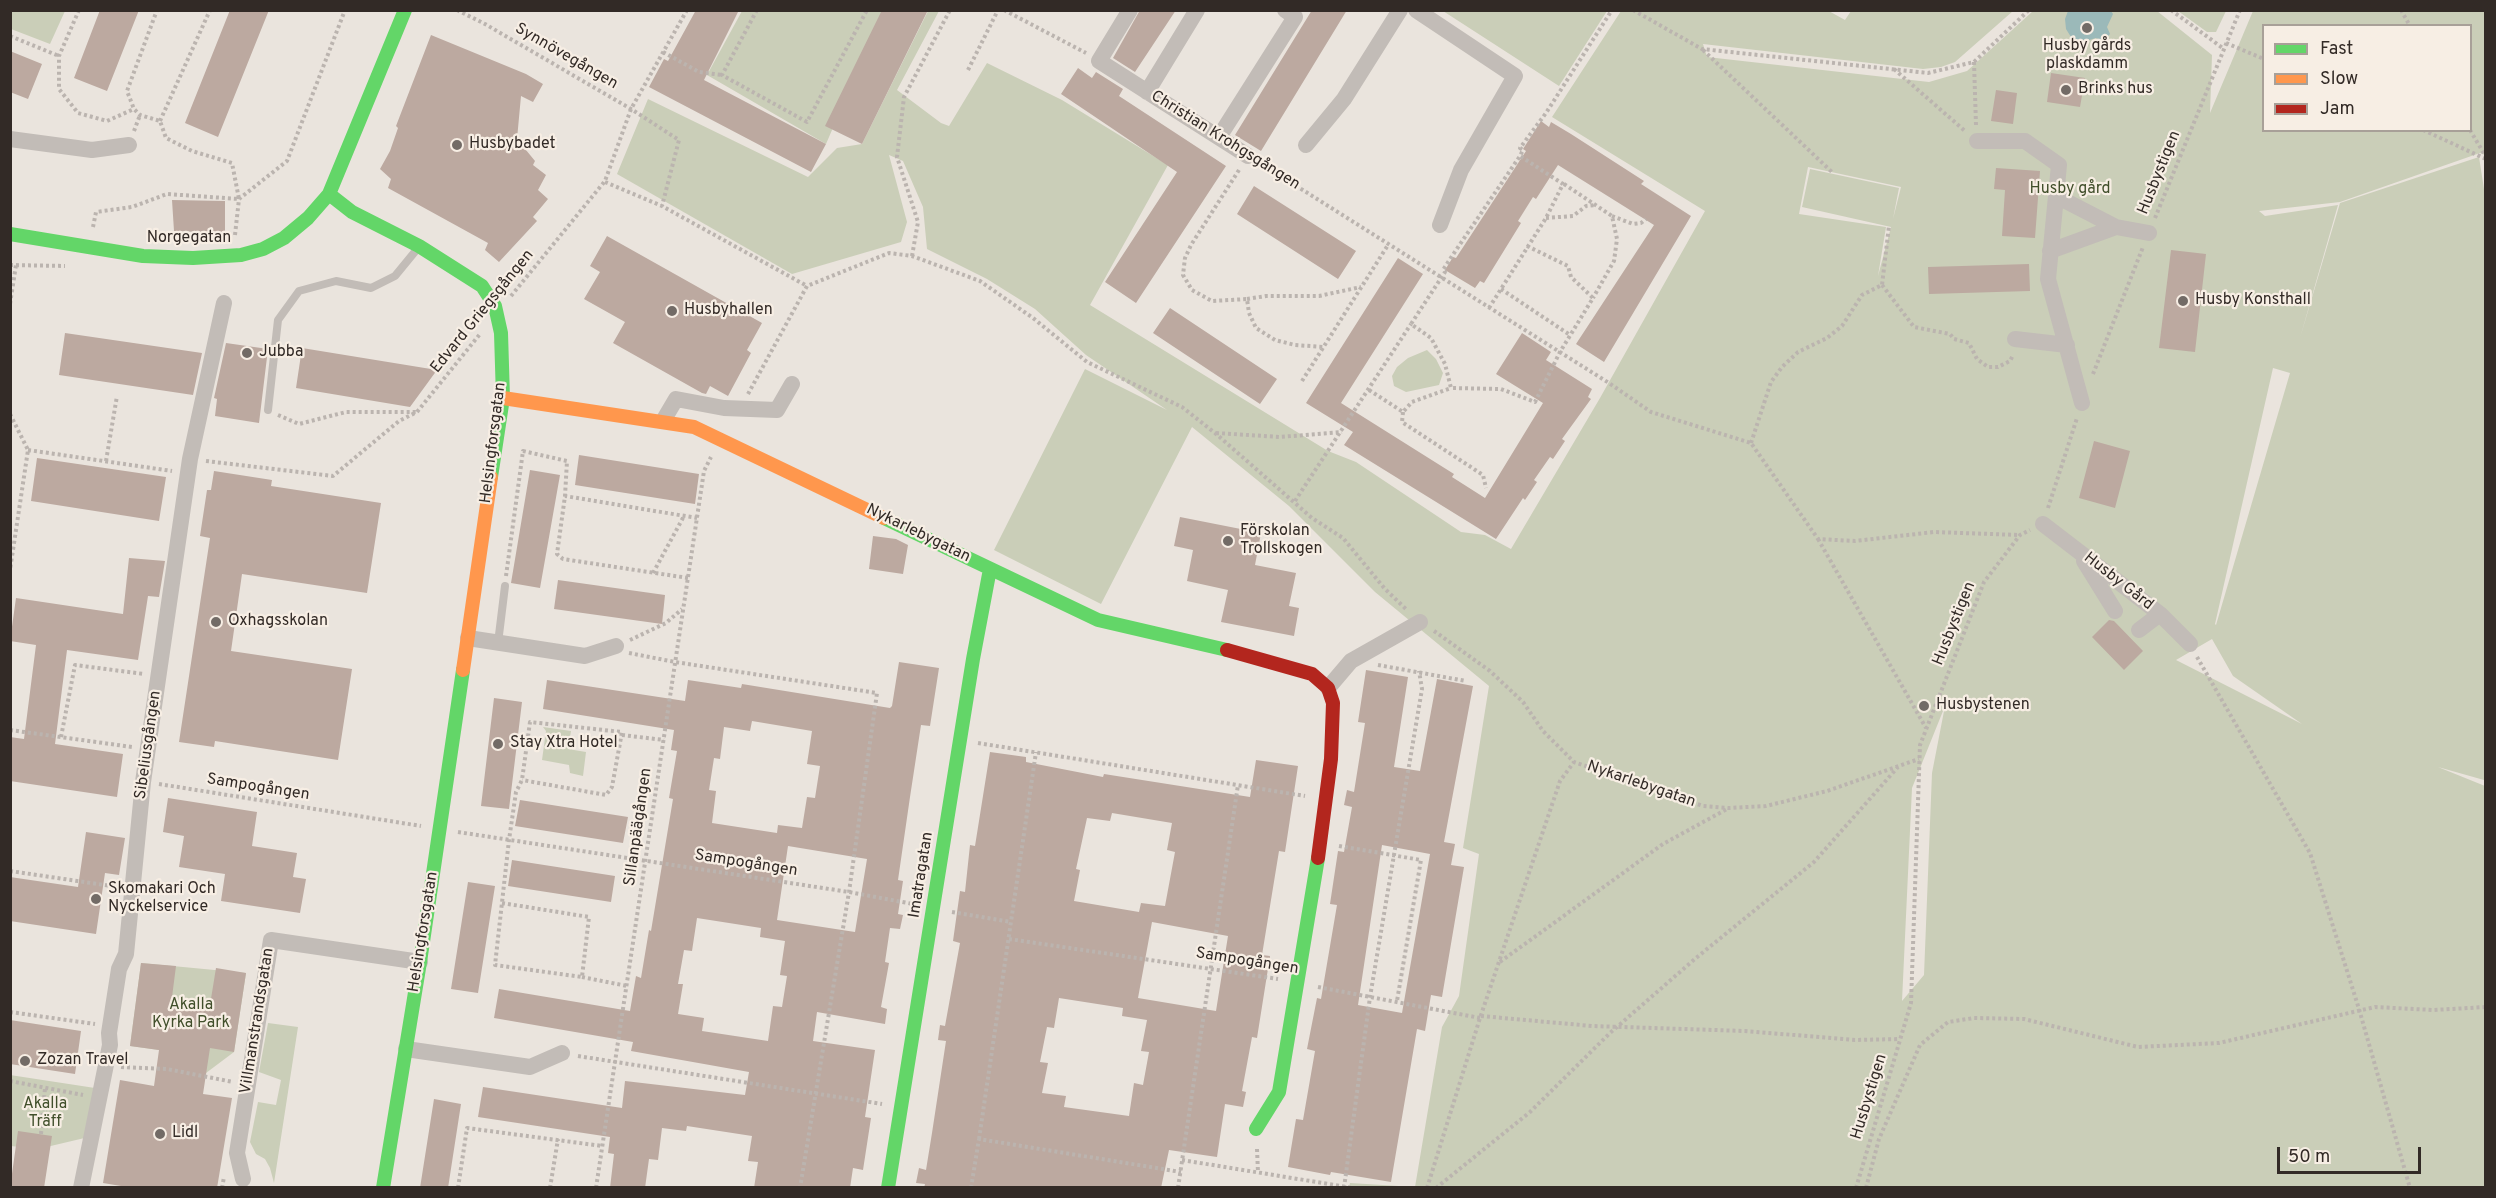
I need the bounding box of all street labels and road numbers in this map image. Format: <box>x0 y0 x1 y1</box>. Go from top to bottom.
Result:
street label: Synnövegången <box>511 20 621 94</box>
street label: Christian Krohgsgången <box>1147 87 1303 195</box>
street label: Husbystigen <box>2135 128 2185 218</box>
street label: Norgegatan <box>147 229 231 249</box>
street label: Edvard Griegsgången <box>427 247 539 377</box>
street label: Helsingforsgatan <box>477 381 511 505</box>
street label: Nykarlebygatan <box>863 500 973 568</box>
street label: Husby Gård <box>2079 549 2157 615</box>
street label: Husbystigen <box>1930 579 1980 669</box>
street label: Sibeliusgången <box>132 689 166 801</box>
street label: Nykarlebygatan <box>1584 757 1698 813</box>
street label: Sillanpäägången <box>621 767 657 887</box>
street label: Sampogången <box>205 770 311 806</box>
street label: Imatragatan <box>906 830 938 920</box>
street label: Sampogången <box>693 846 799 882</box>
street label: Helsingforsgatan <box>405 870 443 994</box>
street label: Sampogången <box>1194 944 1300 980</box>
street label: Villmanstrandsgatan <box>237 946 279 1096</box>
street label: Husbystigen <box>1848 1052 1892 1142</box>

